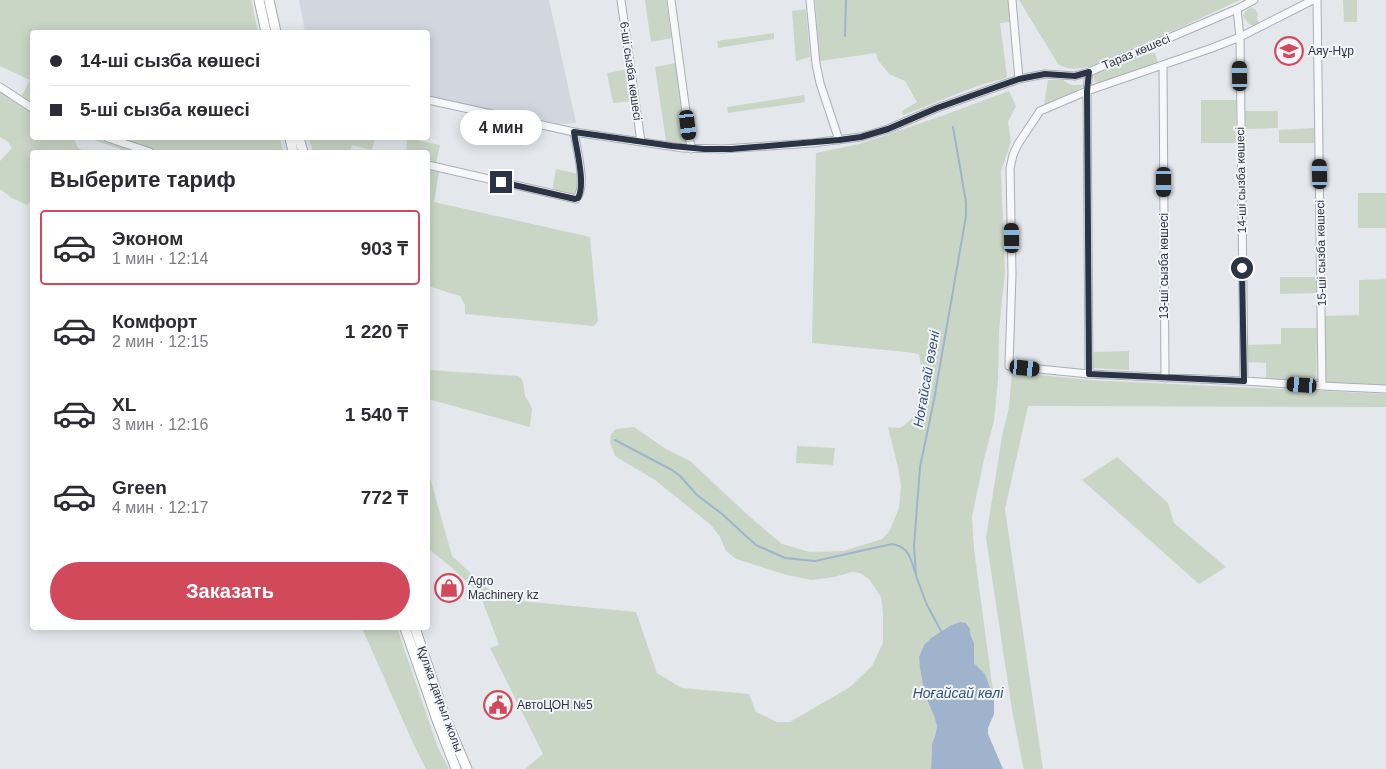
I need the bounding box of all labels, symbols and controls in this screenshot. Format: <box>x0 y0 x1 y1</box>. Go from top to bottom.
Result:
street label: 6-ші сызба көшесі <box>617 21 645 121</box>
street label: Тараз көшесі <box>1100 31 1172 73</box>
school or university icon: Аяу-Нұр <box>1274 36 1304 66</box>
place label: Аяу-Нұр <box>1308 44 1354 58</box>
text: 14-ші сызба көшесі <box>80 50 260 71</box>
car <box>1232 61 1247 91</box>
text: 5-ші сызба көшесі <box>80 99 250 120</box>
car <box>678 109 697 141</box>
callout: 4 мин <box>460 110 542 144</box>
text: 4 мин <box>479 119 523 136</box>
street label: 14-ші сызба көшесі <box>1233 127 1249 233</box>
car <box>1312 159 1327 189</box>
text: Выберите тариф <box>50 167 236 192</box>
car <box>1156 167 1171 197</box>
route end <box>490 171 512 193</box>
street label: 15-ші сызба көшесі <box>1313 200 1329 306</box>
street label: 13-ші сызба көшесі <box>1157 213 1171 319</box>
car <box>1004 223 1019 253</box>
icon: car <box>52 225 97 270</box>
text: Эконом <box>112 228 183 249</box>
text: 903 ₸ <box>361 238 408 259</box>
text: 1 мин · 12:14 <box>112 250 208 267</box>
route start <box>1231 257 1253 279</box>
icon: car <box>52 308 97 353</box>
text: Комфорт <box>112 311 197 332</box>
text: 1 220 ₸ <box>345 321 408 342</box>
water label: Ноғайсай өзені <box>910 329 943 429</box>
text: 2 мин · 12:15 <box>112 333 208 350</box>
car <box>1009 359 1040 377</box>
car <box>1286 376 1317 394</box>
icon: car <box>52 391 97 436</box>
text: XL <box>112 394 136 415</box>
text: 1 540 ₸ <box>345 404 408 425</box>
text: 3 мин · 12:16 <box>112 416 208 433</box>
icon: car <box>52 474 97 519</box>
text: Green <box>112 477 167 498</box>
text: 772 ₸ <box>361 487 408 508</box>
text: 4 мин · 12:17 <box>112 499 208 516</box>
button: Заказать <box>50 562 410 620</box>
shop icon: Agro Machinery kz <box>434 573 464 603</box>
place label: Agro Machinery kz <box>468 574 539 602</box>
street label: Құлжа даңғыл жолы <box>414 644 466 754</box>
water label: Ноғайсай көлі <box>913 685 1004 701</box>
public building icon: АвтоЦОН №5 <box>483 690 513 720</box>
place label: АвтоЦОН №5 <box>517 698 593 712</box>

